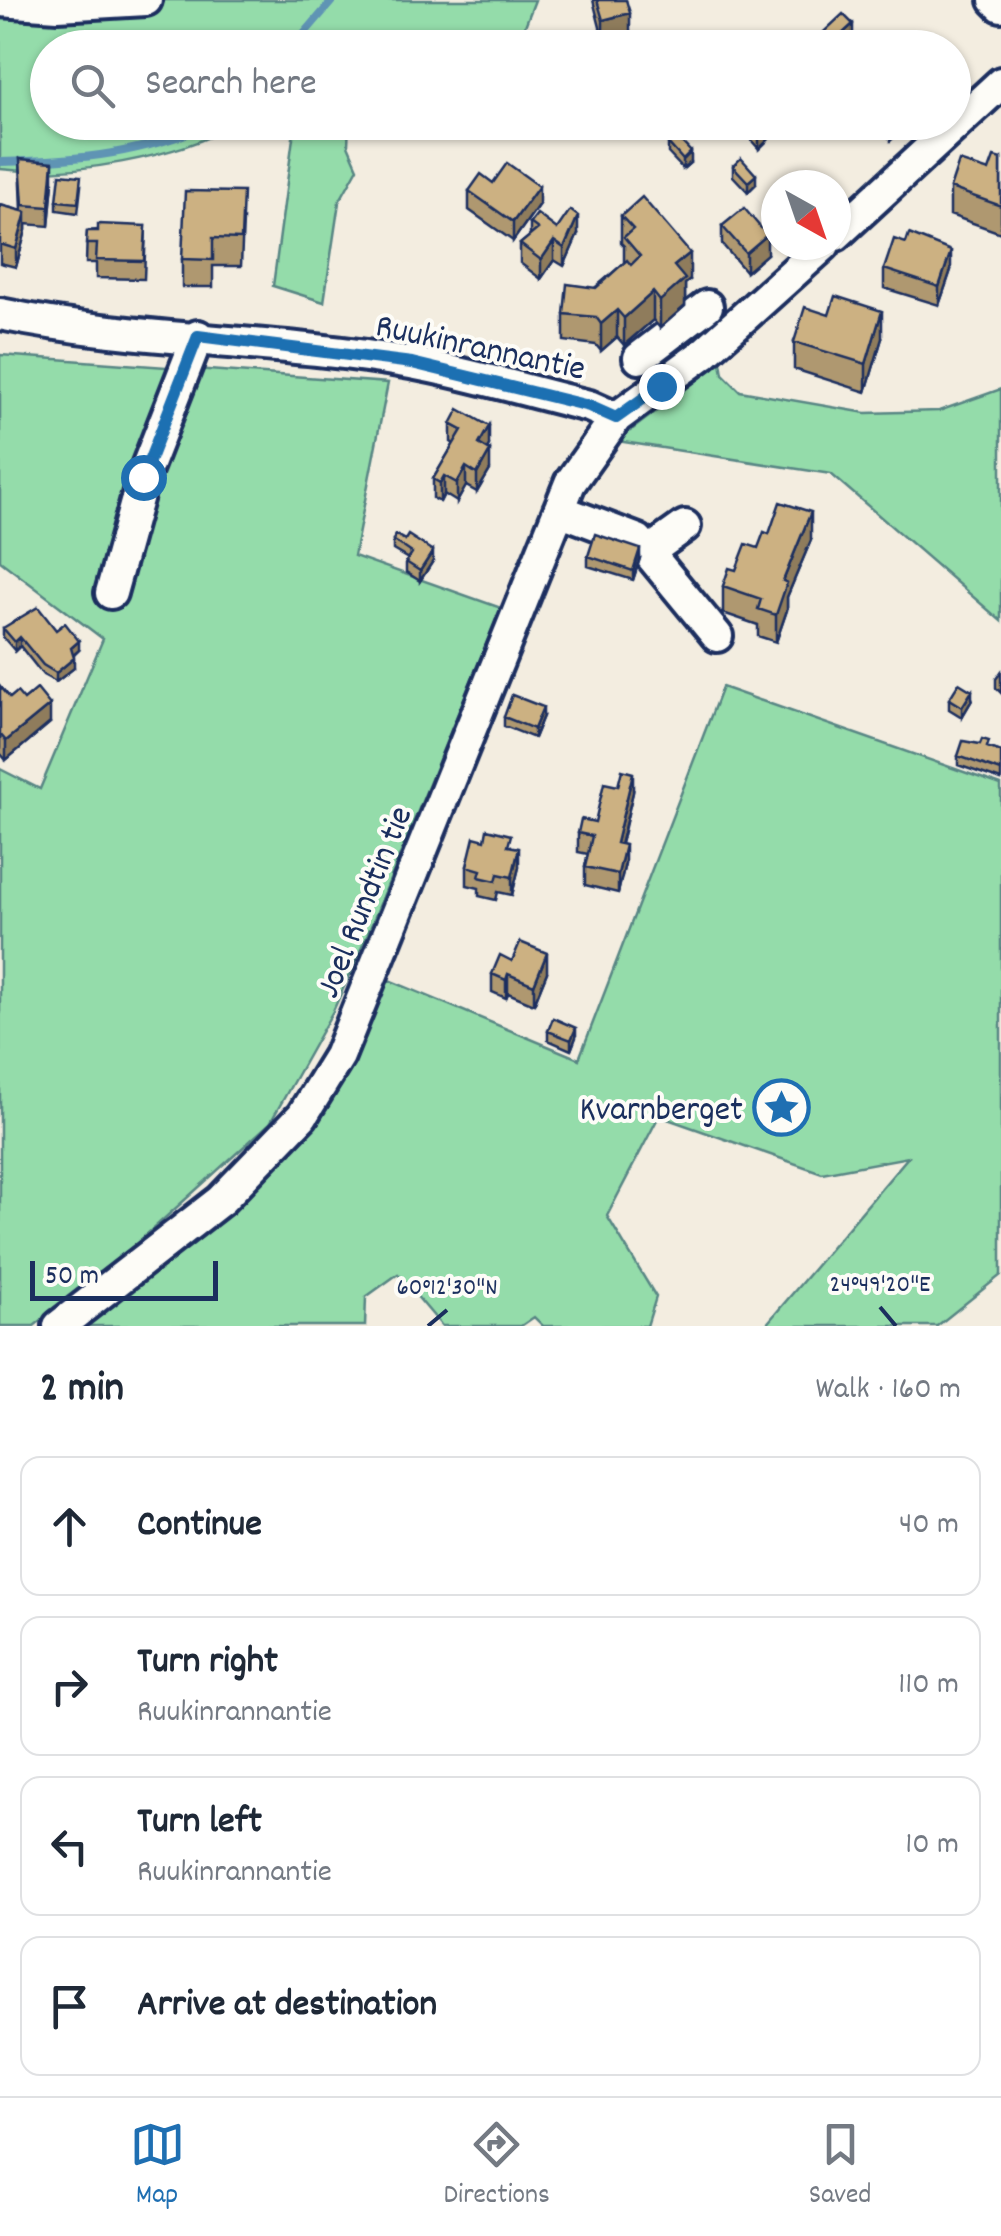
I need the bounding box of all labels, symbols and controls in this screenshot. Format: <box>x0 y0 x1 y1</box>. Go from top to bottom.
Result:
search box <box>30 30 971 140</box>
icon: search <box>65 58 120 113</box>
text: Search here <box>145 58 317 113</box>
north arrow <box>761 170 851 260</box>
street label: Ruukinrannantie <box>370 303 589 397</box>
route end <box>639 364 685 410</box>
route start <box>121 455 167 501</box>
street label: Joel Rundtin tie <box>305 799 428 1006</box>
place icon: Kvarnberget <box>752 1077 812 1137</box>
place label: Kvarnberget <box>579 1087 743 1137</box>
scale bar <box>30 1256 218 1300</box>
text: 50 m <box>45 1258 99 1298</box>
text: 24°49'20"E <box>830 1268 931 1304</box>
text: 60°12'30"N <box>396 1271 498 1307</box>
text: 2 min <box>40 1361 124 1421</box>
text: Walk · 160 m <box>815 1368 961 1414</box>
icon: ahead <box>42 1499 97 1554</box>
text: Continue <box>137 1499 262 1554</box>
text: 40 m <box>899 1503 959 1549</box>
text: Turn right <box>137 1636 278 1691</box>
icon: right <box>42 1659 97 1714</box>
text: 110 m <box>898 1663 959 1709</box>
text: Ruukinrannantie <box>137 1691 332 1737</box>
text: Turn left <box>137 1796 262 1851</box>
icon: left <box>42 1819 97 1874</box>
text: 10 m <box>905 1823 959 1869</box>
text: Ruukinrannantie <box>137 1851 332 1897</box>
icon: arrive <box>42 1979 97 2034</box>
text: Arrive at destination <box>137 1979 437 2034</box>
tab: Map <box>130 2117 185 2217</box>
tab: Directions <box>444 2117 550 2217</box>
tab: Saved <box>809 2117 871 2217</box>

